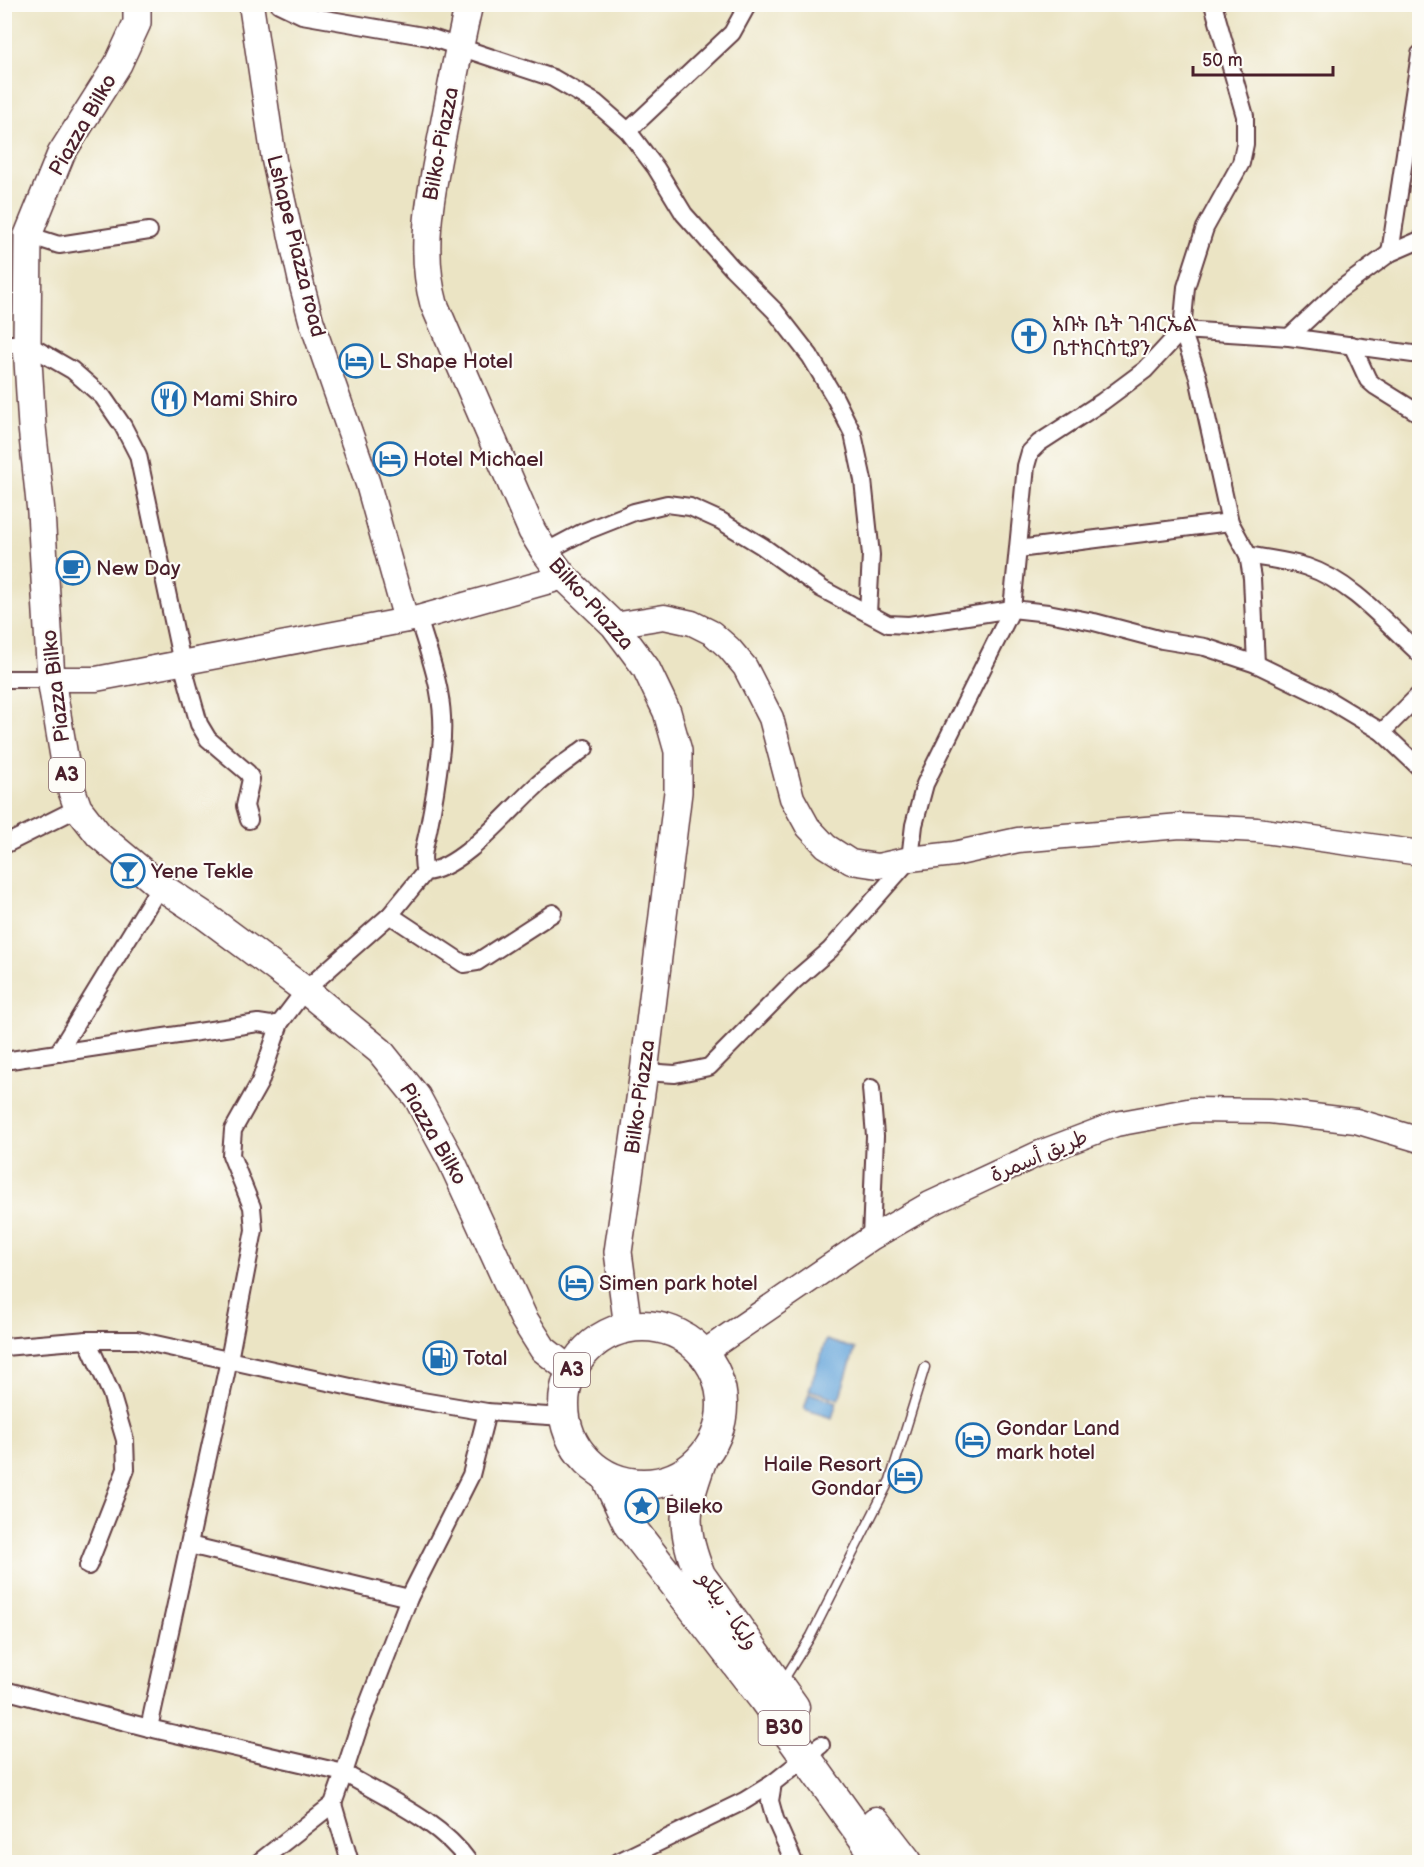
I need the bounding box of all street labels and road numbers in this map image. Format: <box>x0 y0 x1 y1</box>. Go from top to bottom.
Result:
street label: Piazza Bilko <box>44 70 122 180</box>
street label: Bilko-Piazza <box>418 85 464 203</box>
street label: Lshape Piazza road <box>261 152 331 340</box>
street label: Bilko-Piazza <box>543 553 639 655</box>
street label: Piazza Bilko <box>37 628 75 744</box>
road number: A3 <box>49 758 85 792</box>
street label: Bilko-Piazza <box>620 1038 660 1156</box>
street label: Piazza Bilko <box>394 1079 472 1189</box>
street label: طريق أسمرة <box>986 1124 1092 1188</box>
road number: A3 <box>554 1353 590 1387</box>
street label: وليكا - بيلكو <box>692 1566 763 1655</box>
road number: B30 <box>758 1711 810 1745</box>

